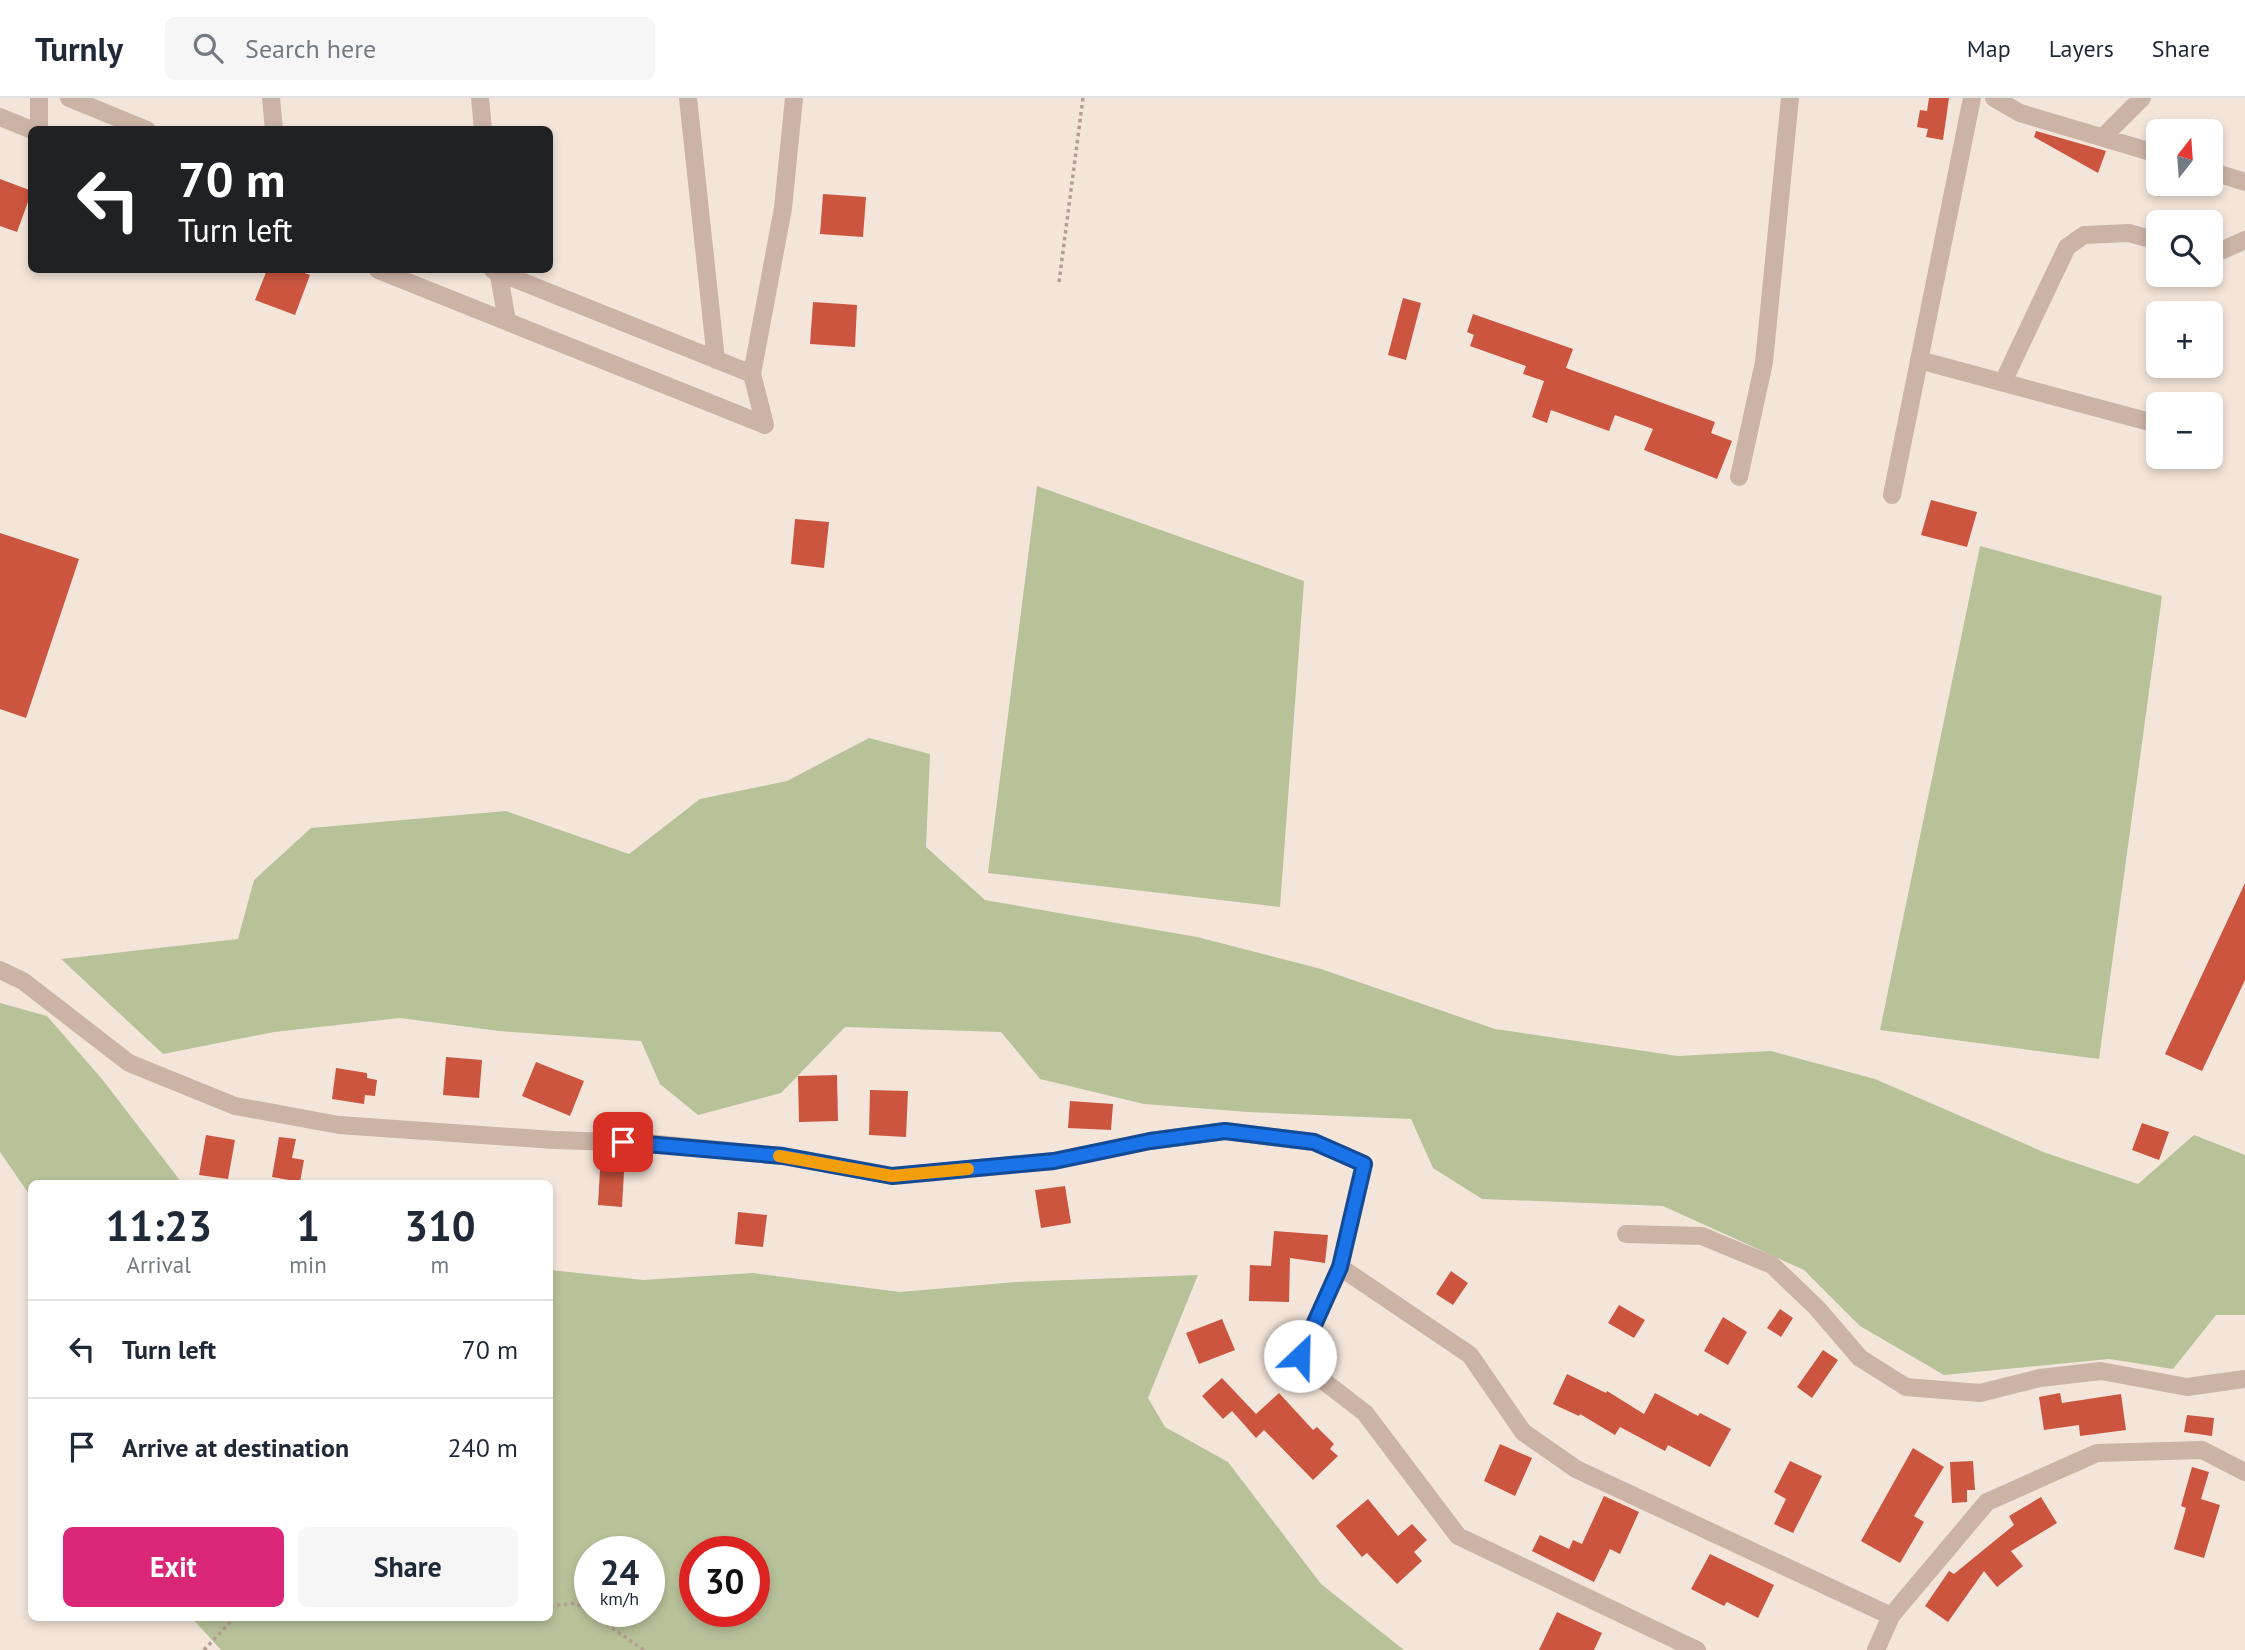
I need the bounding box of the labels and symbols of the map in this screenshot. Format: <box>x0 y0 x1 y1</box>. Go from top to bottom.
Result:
north arrow <box>2146 119 2222 196</box>
pin <box>593 1112 653 1172</box>
position arrow <box>1263 1319 1337 1393</box>
speed limit sign: 30 <box>679 1536 770 1627</box>

